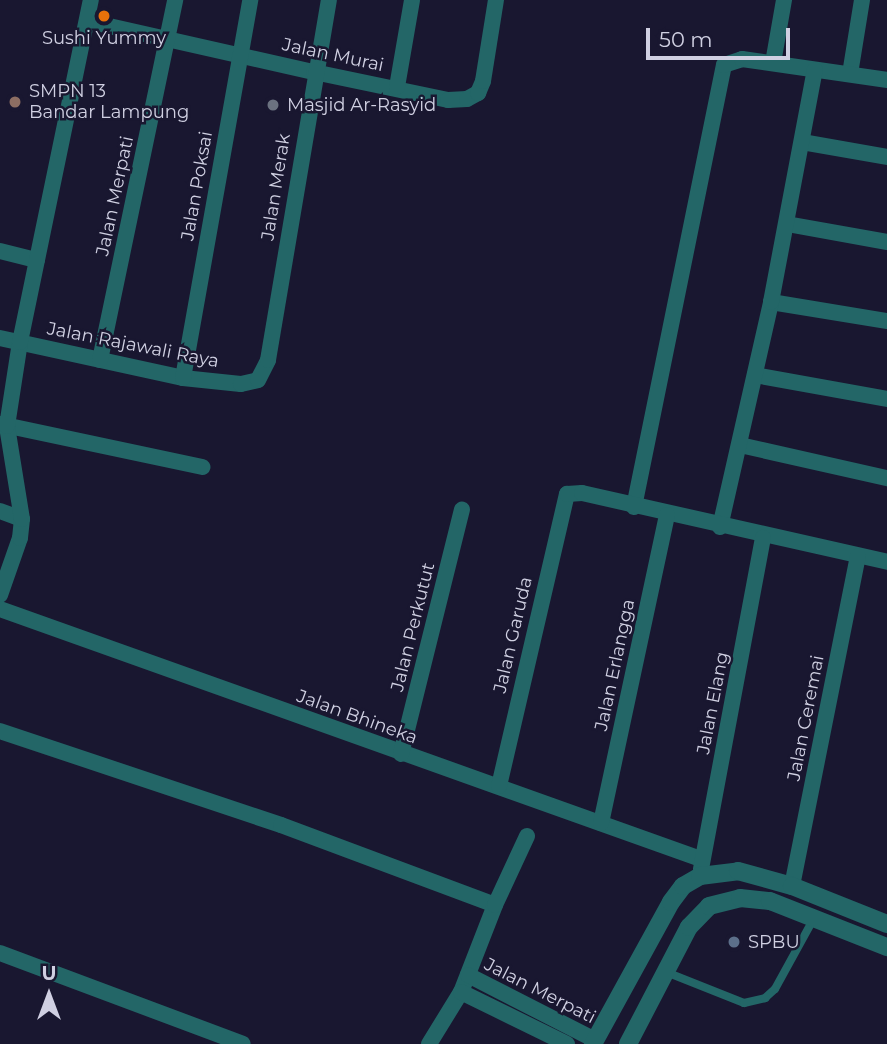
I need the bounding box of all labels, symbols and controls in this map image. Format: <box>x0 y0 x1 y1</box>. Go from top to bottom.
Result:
marker: Sushi Yummy <box>96 8 112 24</box>
scale bar <box>649 14 792 58</box>
place label: Sushi Yummy <box>42 27 166 49</box>
text: 50 m <box>659 27 713 52</box>
street label: Jalan Murai <box>280 34 386 76</box>
place label: SMPN 13 Bandar Lampung <box>29 81 189 124</box>
marker: SMPN 13 Bandar Lampung <box>7 94 23 110</box>
place label: Masjid Ar-Rasyid <box>287 94 436 116</box>
marker: Masjid Ar-Rasyid <box>265 97 281 113</box>
street label: Jalan Poksai <box>177 130 217 242</box>
street label: Jalan Merak <box>257 132 295 242</box>
street label: Jalan Merpati <box>92 134 138 258</box>
street label: Jalan Rajawali Raya <box>45 318 221 372</box>
street label: Jalan Perkutut <box>387 560 439 694</box>
street label: Jalan Garuda <box>489 575 537 695</box>
street label: Jalan Erlangga <box>591 597 639 733</box>
street label: Jalan Elang <box>692 650 734 756</box>
street label: Jalan Ceremai <box>783 653 829 783</box>
street label: Jalan Bhineka <box>294 685 420 749</box>
place label: SPBU <box>748 931 800 953</box>
marker: SPBU <box>726 934 742 950</box>
street label: Jalan Merpati <box>481 954 599 1028</box>
north arrow <box>14 960 84 1030</box>
text: U <box>42 962 56 985</box>

